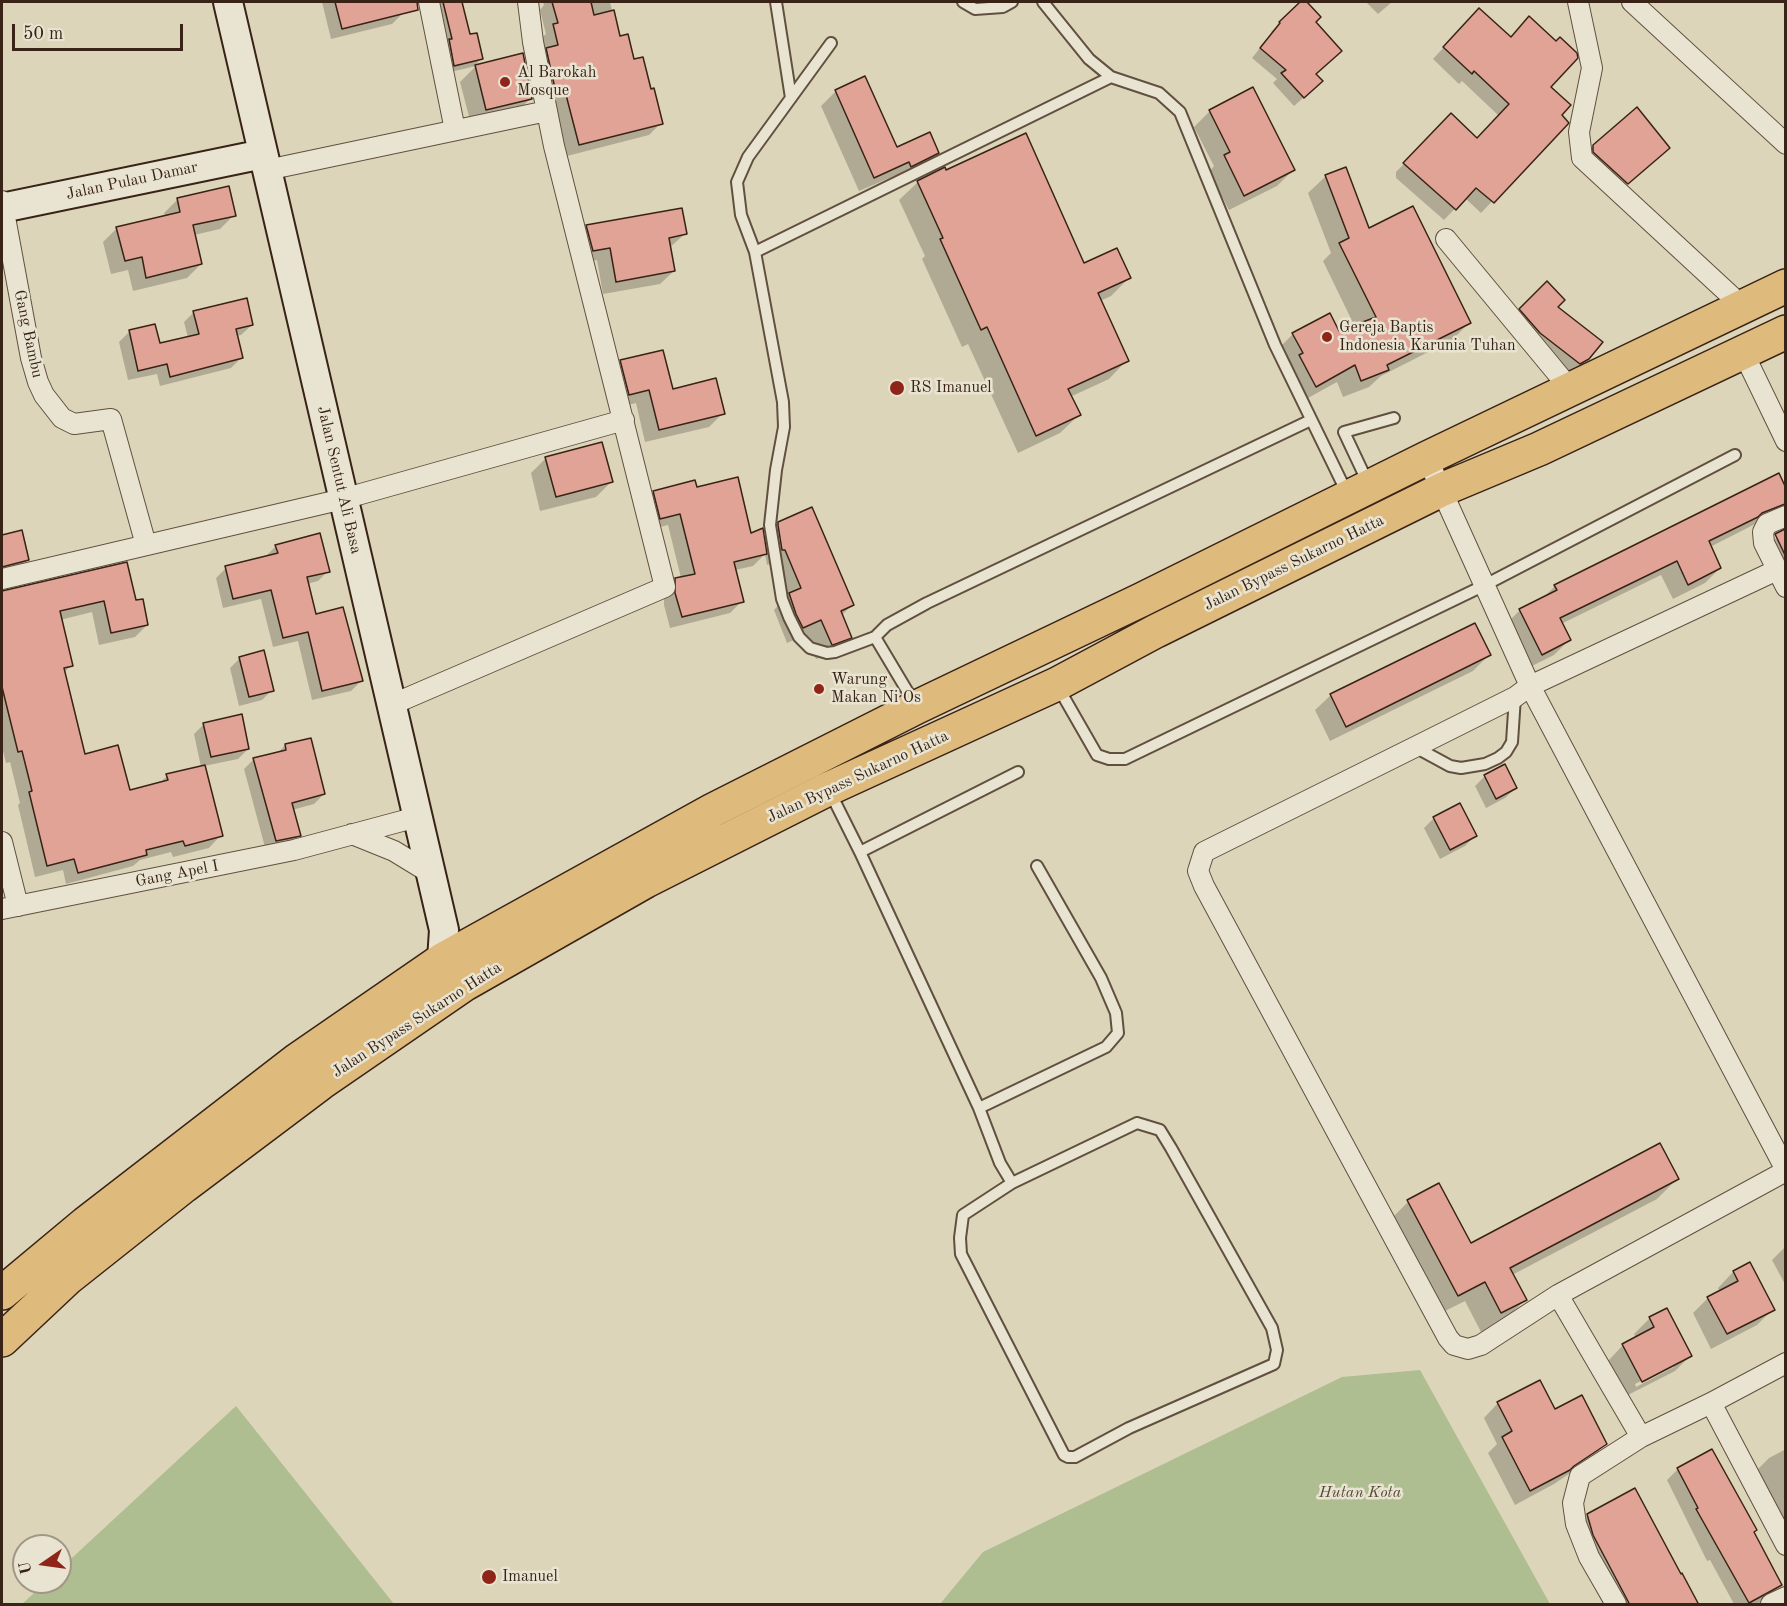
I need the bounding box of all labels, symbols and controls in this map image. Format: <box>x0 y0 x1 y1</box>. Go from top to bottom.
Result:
scale bar <box>15 12 186 50</box>
text: 50 m <box>23 25 63 43</box>
place label: Al Barokah Mosque <box>517 63 596 101</box>
marker: Al Barokah Mosque <box>498 75 512 89</box>
street label: Jalan Pulau Damar <box>64 158 200 204</box>
street label: Gang Bambu <box>9 288 47 380</box>
place label: Gereja Baptis Indonesia Karunia Tuhan <box>1339 318 1516 356</box>
marker: Gereja Baptis Indonesia Karunia Tuhan <box>1320 330 1334 344</box>
place label: RS Imanuel <box>910 378 992 398</box>
marker: RS Imanuel <box>888 379 906 397</box>
street label: Jalan Sentut Ali Basa <box>313 404 365 556</box>
street label: Jalan Bypass Sukarno Hatta <box>1201 511 1387 615</box>
place label: Warung Makan Ni Os <box>831 670 921 708</box>
marker: Warung Makan Ni Os <box>812 682 826 696</box>
street label: Jalan Bypass Sukarno Hatta <box>764 726 952 828</box>
street label: Gang Apel I <box>134 857 220 891</box>
street label: Jalan Bypass Sukarno Hatta <box>329 958 505 1082</box>
park label: Hutan Kota <box>1319 1483 1401 1503</box>
north arrow <box>12 1534 72 1594</box>
text: U <box>17 1560 36 1576</box>
place label: Imanuel <box>502 1567 558 1587</box>
marker: Imanuel <box>480 1568 498 1586</box>

